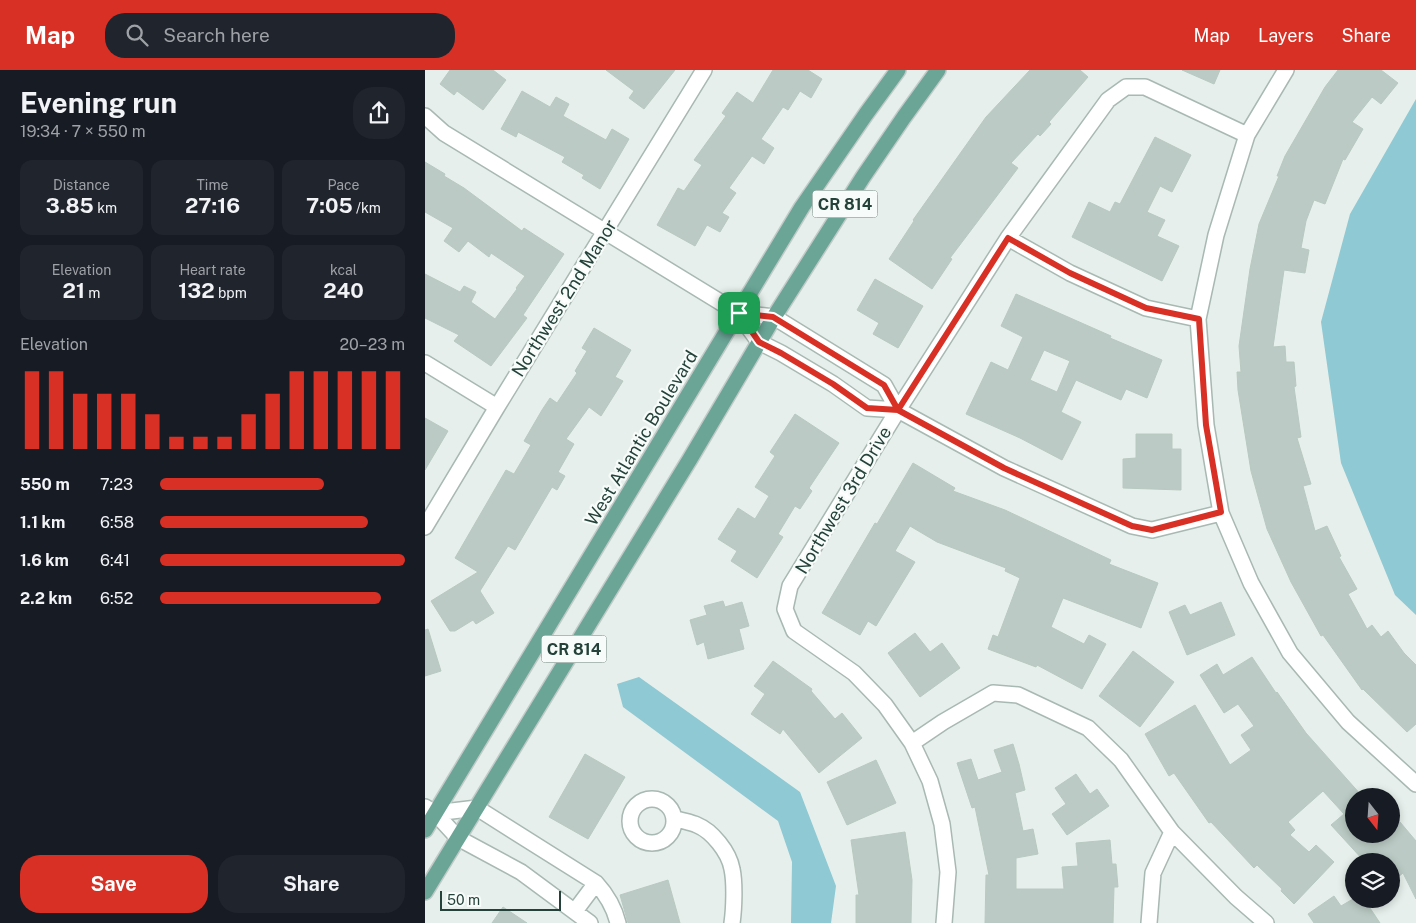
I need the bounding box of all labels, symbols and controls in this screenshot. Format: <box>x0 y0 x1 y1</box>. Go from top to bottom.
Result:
search box <box>105 13 455 58</box>
text: Map <box>25 21 75 49</box>
icon: search <box>123 21 151 49</box>
text: Search here <box>163 24 270 46</box>
text: Map <box>1194 25 1230 46</box>
text: Layers <box>1258 25 1314 46</box>
text: Share <box>1342 25 1391 46</box>
text: Evening run <box>20 86 177 119</box>
button: share <box>353 87 405 139</box>
text: 19:34 · 7 × 550 m <box>20 122 146 141</box>
text: Distance <box>53 177 110 193</box>
text: Time <box>197 177 228 193</box>
text: Pace <box>327 177 360 193</box>
road number: CR 814 <box>813 190 877 218</box>
text: 3.85 <box>46 193 94 218</box>
text: 27:16 <box>185 193 240 218</box>
text: 7:05 <box>306 193 353 218</box>
text: km <box>94 200 117 216</box>
text: /km <box>353 200 381 216</box>
street label: Northwest 2nd Manor <box>507 216 621 380</box>
text: Elevation <box>52 262 111 278</box>
text: Heart rate <box>179 262 246 278</box>
text: kcal <box>330 262 357 278</box>
text: 21 <box>63 278 85 303</box>
text: 132 <box>178 278 215 303</box>
text: 240 <box>323 278 364 303</box>
text: m <box>85 285 100 301</box>
text: bpm <box>215 285 247 301</box>
pin <box>718 292 760 334</box>
icon: arrive <box>725 299 753 327</box>
text: Elevation <box>20 335 88 354</box>
text: 20–23 m <box>339 335 405 354</box>
street label: West Atlantic Boulevard <box>580 347 702 529</box>
street label: Northwest 3rd Drive <box>791 423 895 577</box>
text: 550 m <box>20 475 70 494</box>
text: 7:23 <box>100 475 133 494</box>
text: 1.1 km <box>20 513 65 532</box>
text: 6:58 <box>100 513 134 532</box>
text: 1.6 km <box>20 551 69 570</box>
text: 6:41 <box>100 551 130 570</box>
text: 2.2 km <box>20 589 72 608</box>
text: 6:52 <box>100 589 133 608</box>
road number: CR 814 <box>541 636 607 662</box>
north arrow <box>1345 788 1400 842</box>
map controls <box>1345 788 1400 908</box>
button: layers <box>1345 853 1400 908</box>
button: Save <box>20 855 208 913</box>
button: Share <box>218 855 405 913</box>
scale bar <box>440 888 561 911</box>
text: 50 m <box>447 892 480 908</box>

